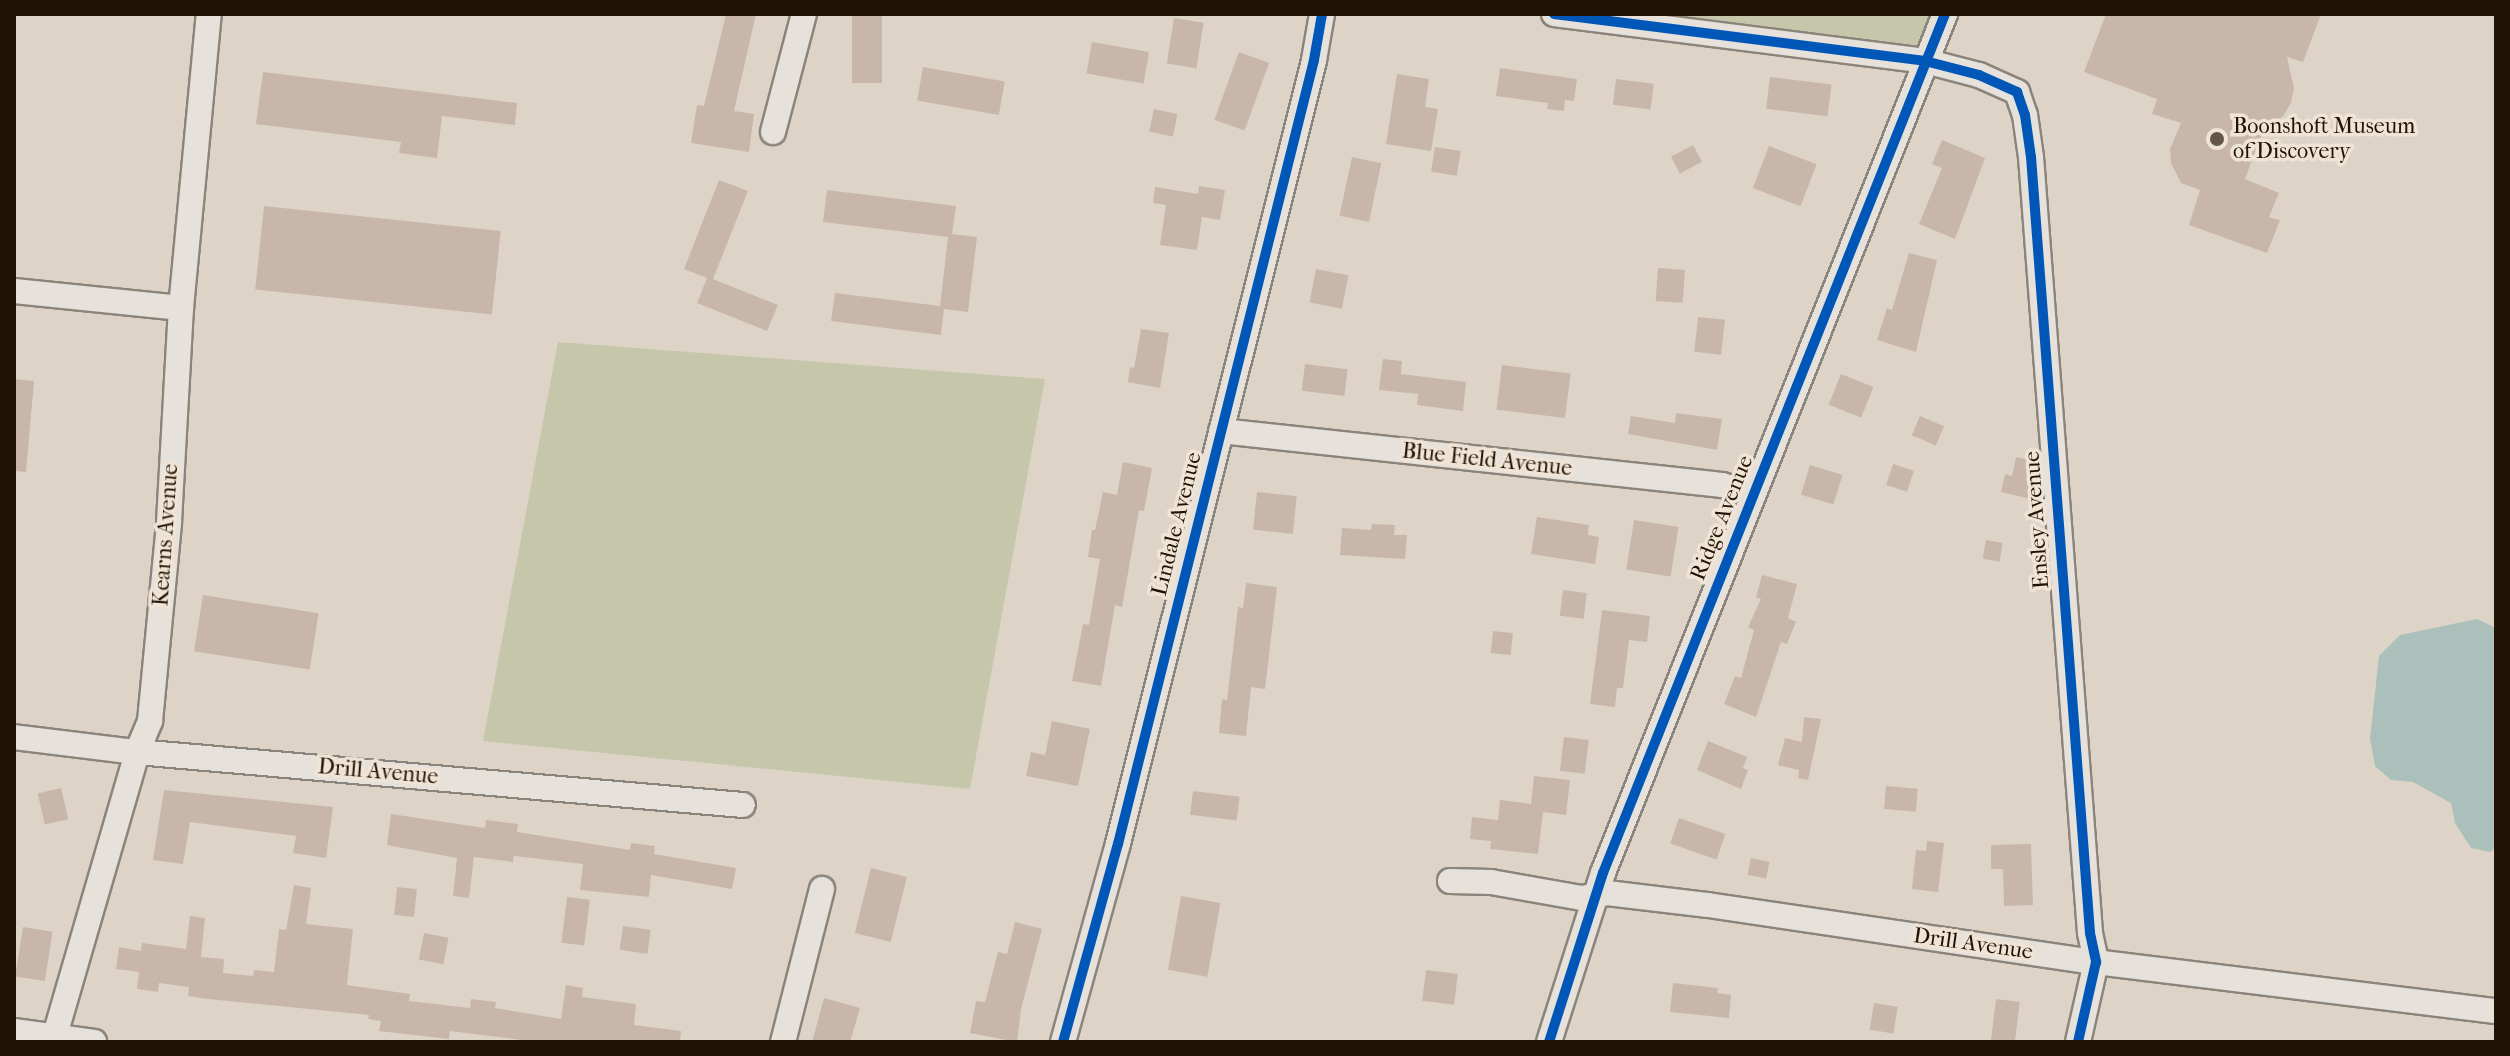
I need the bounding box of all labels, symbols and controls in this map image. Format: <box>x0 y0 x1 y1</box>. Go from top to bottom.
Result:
place label: Boonshoft Museum of Discovery <box>2233 113 2415 164</box>
marker: Boonshoft Museum of Discovery <box>2208 130 2226 148</box>
street label: Blue Field Avenue <box>1401 438 1573 482</box>
street label: Lindale Avenue <box>1146 449 1208 599</box>
street label: Ensley Avenue <box>2019 450 2055 590</box>
street label: Ridge Avenue <box>1685 452 1759 584</box>
street label: Kearns Avenue <box>148 463 184 607</box>
street label: Drill Avenue <box>317 754 439 790</box>
street label: Drill Avenue <box>1911 923 2035 965</box>

